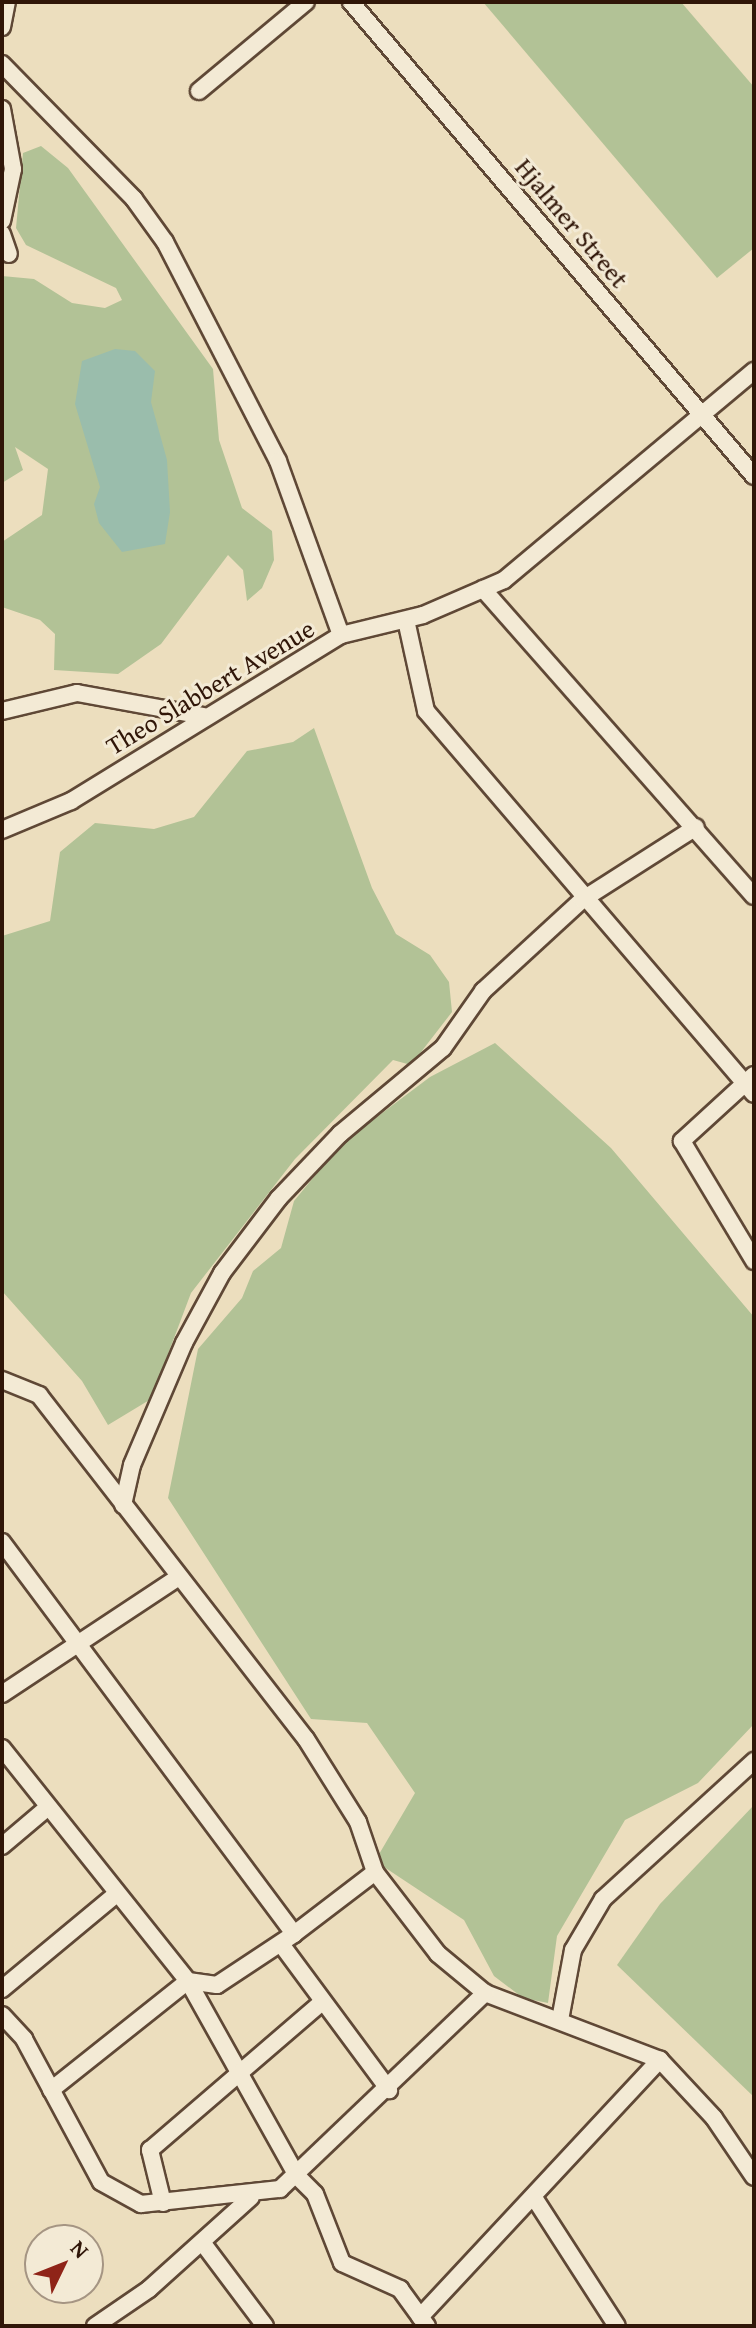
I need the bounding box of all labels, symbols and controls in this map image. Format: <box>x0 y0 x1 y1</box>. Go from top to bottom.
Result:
street label: Hjalmer Street <box>509 152 635 294</box>
street label: Theo Slabbert Avenue <box>100 613 320 761</box>
north arrow <box>24 2224 104 2304</box>
text: N <box>63 2233 97 2265</box>

